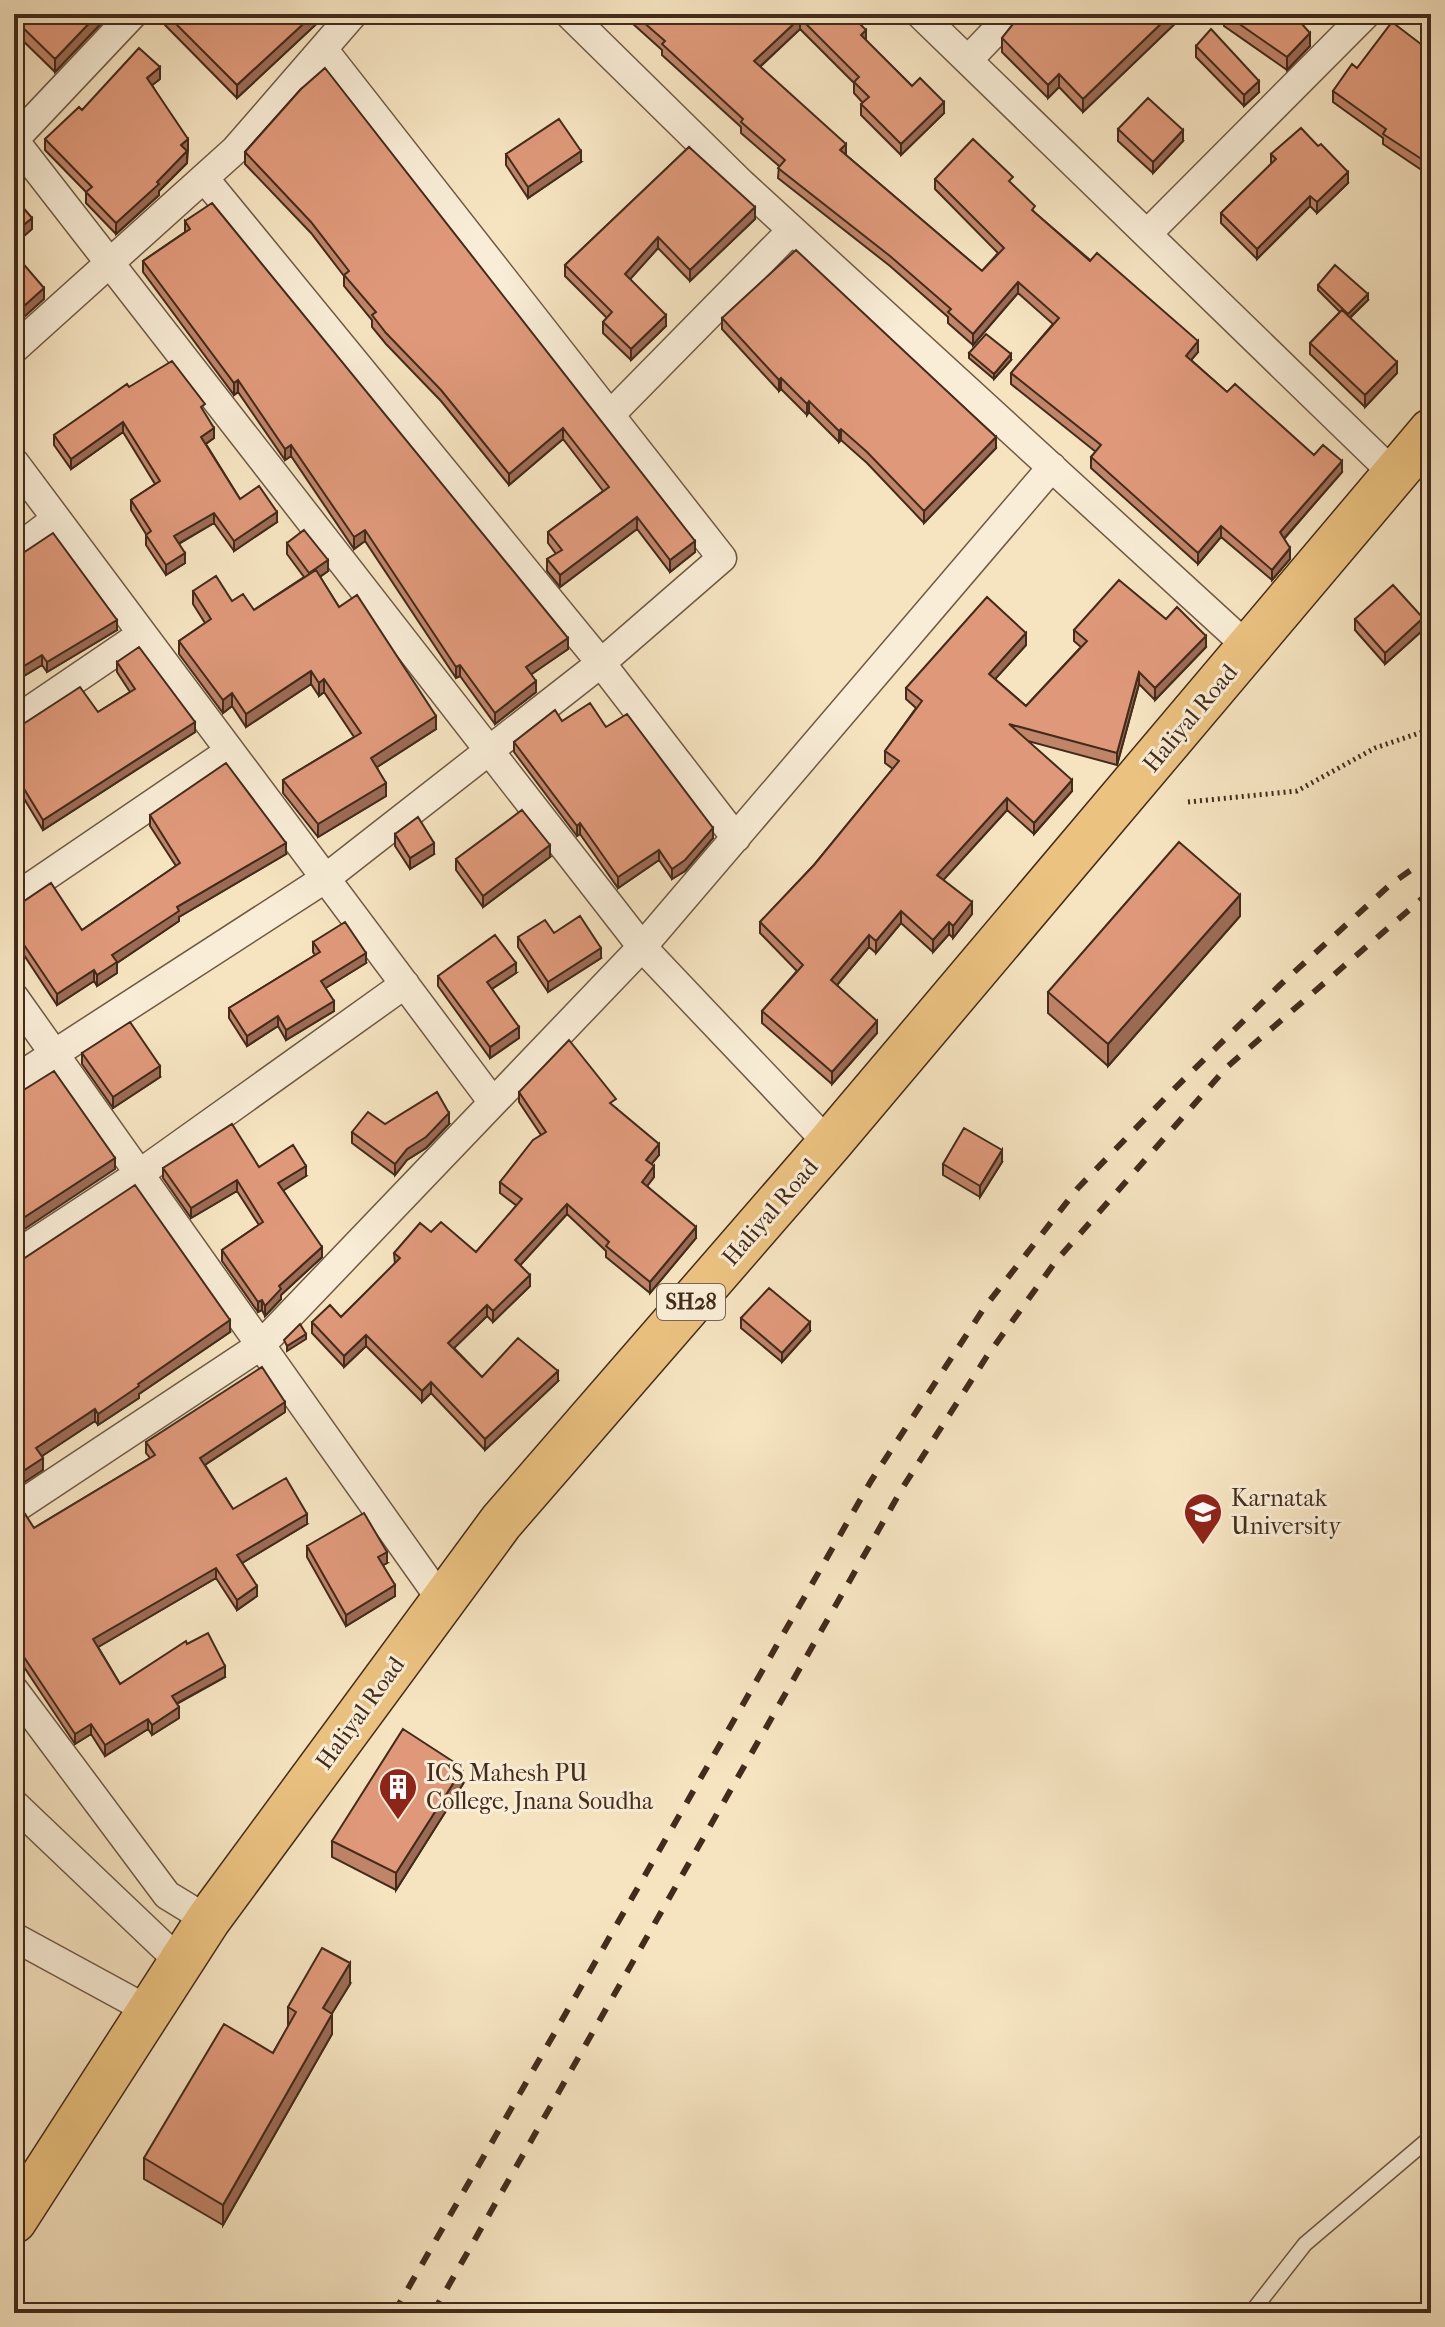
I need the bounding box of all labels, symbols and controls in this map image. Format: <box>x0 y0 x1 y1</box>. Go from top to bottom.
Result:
street label: Haliyal Road <box>1137 658 1244 778</box>
street label: Haliyal Road <box>716 1152 825 1271</box>
road number: SH28 <box>657 1284 725 1320</box>
place label: Karnatak University <box>1231 1484 1342 1540</box>
school or university icon: Karnatak University <box>1182 1491 1224 1546</box>
street label: Haliyal Road <box>310 1651 411 1775</box>
place label: ICS Mahesh PU College, Jnana Soudha <box>426 1759 654 1815</box>
building icon: ICS Mahesh PU College, Jnana Soudha <box>377 1766 419 1821</box>

